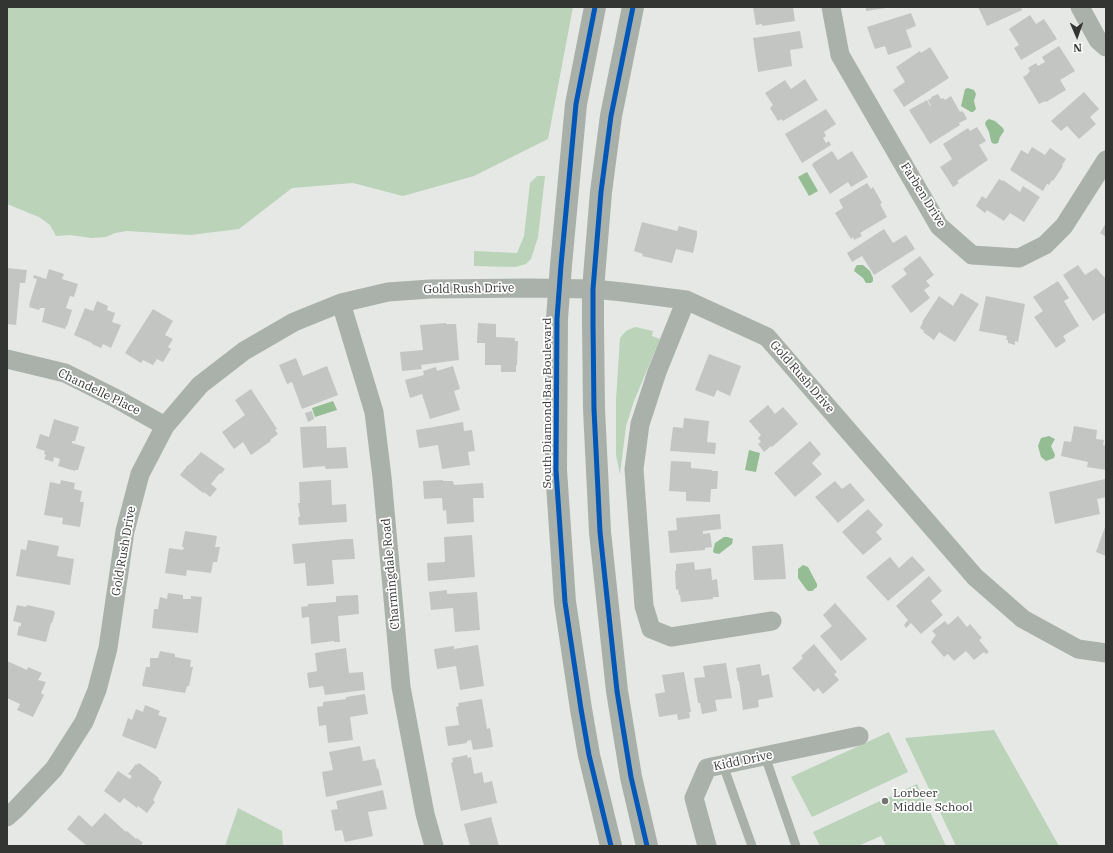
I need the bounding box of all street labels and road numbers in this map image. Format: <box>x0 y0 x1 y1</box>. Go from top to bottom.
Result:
street label: Farben Drive <box>897 160 949 230</box>
street label: Gold Rush Drive <box>423 281 515 297</box>
street label: South Diamond Bar Boulevard <box>541 318 555 488</box>
street label: Gold Rush Drive <box>767 338 837 416</box>
street label: Chandelle Place <box>55 366 143 418</box>
street label: Gold Rush Drive <box>109 505 139 597</box>
street label: Charmingdale Road <box>379 518 403 630</box>
street label: Kidd Drive <box>712 748 774 774</box>

